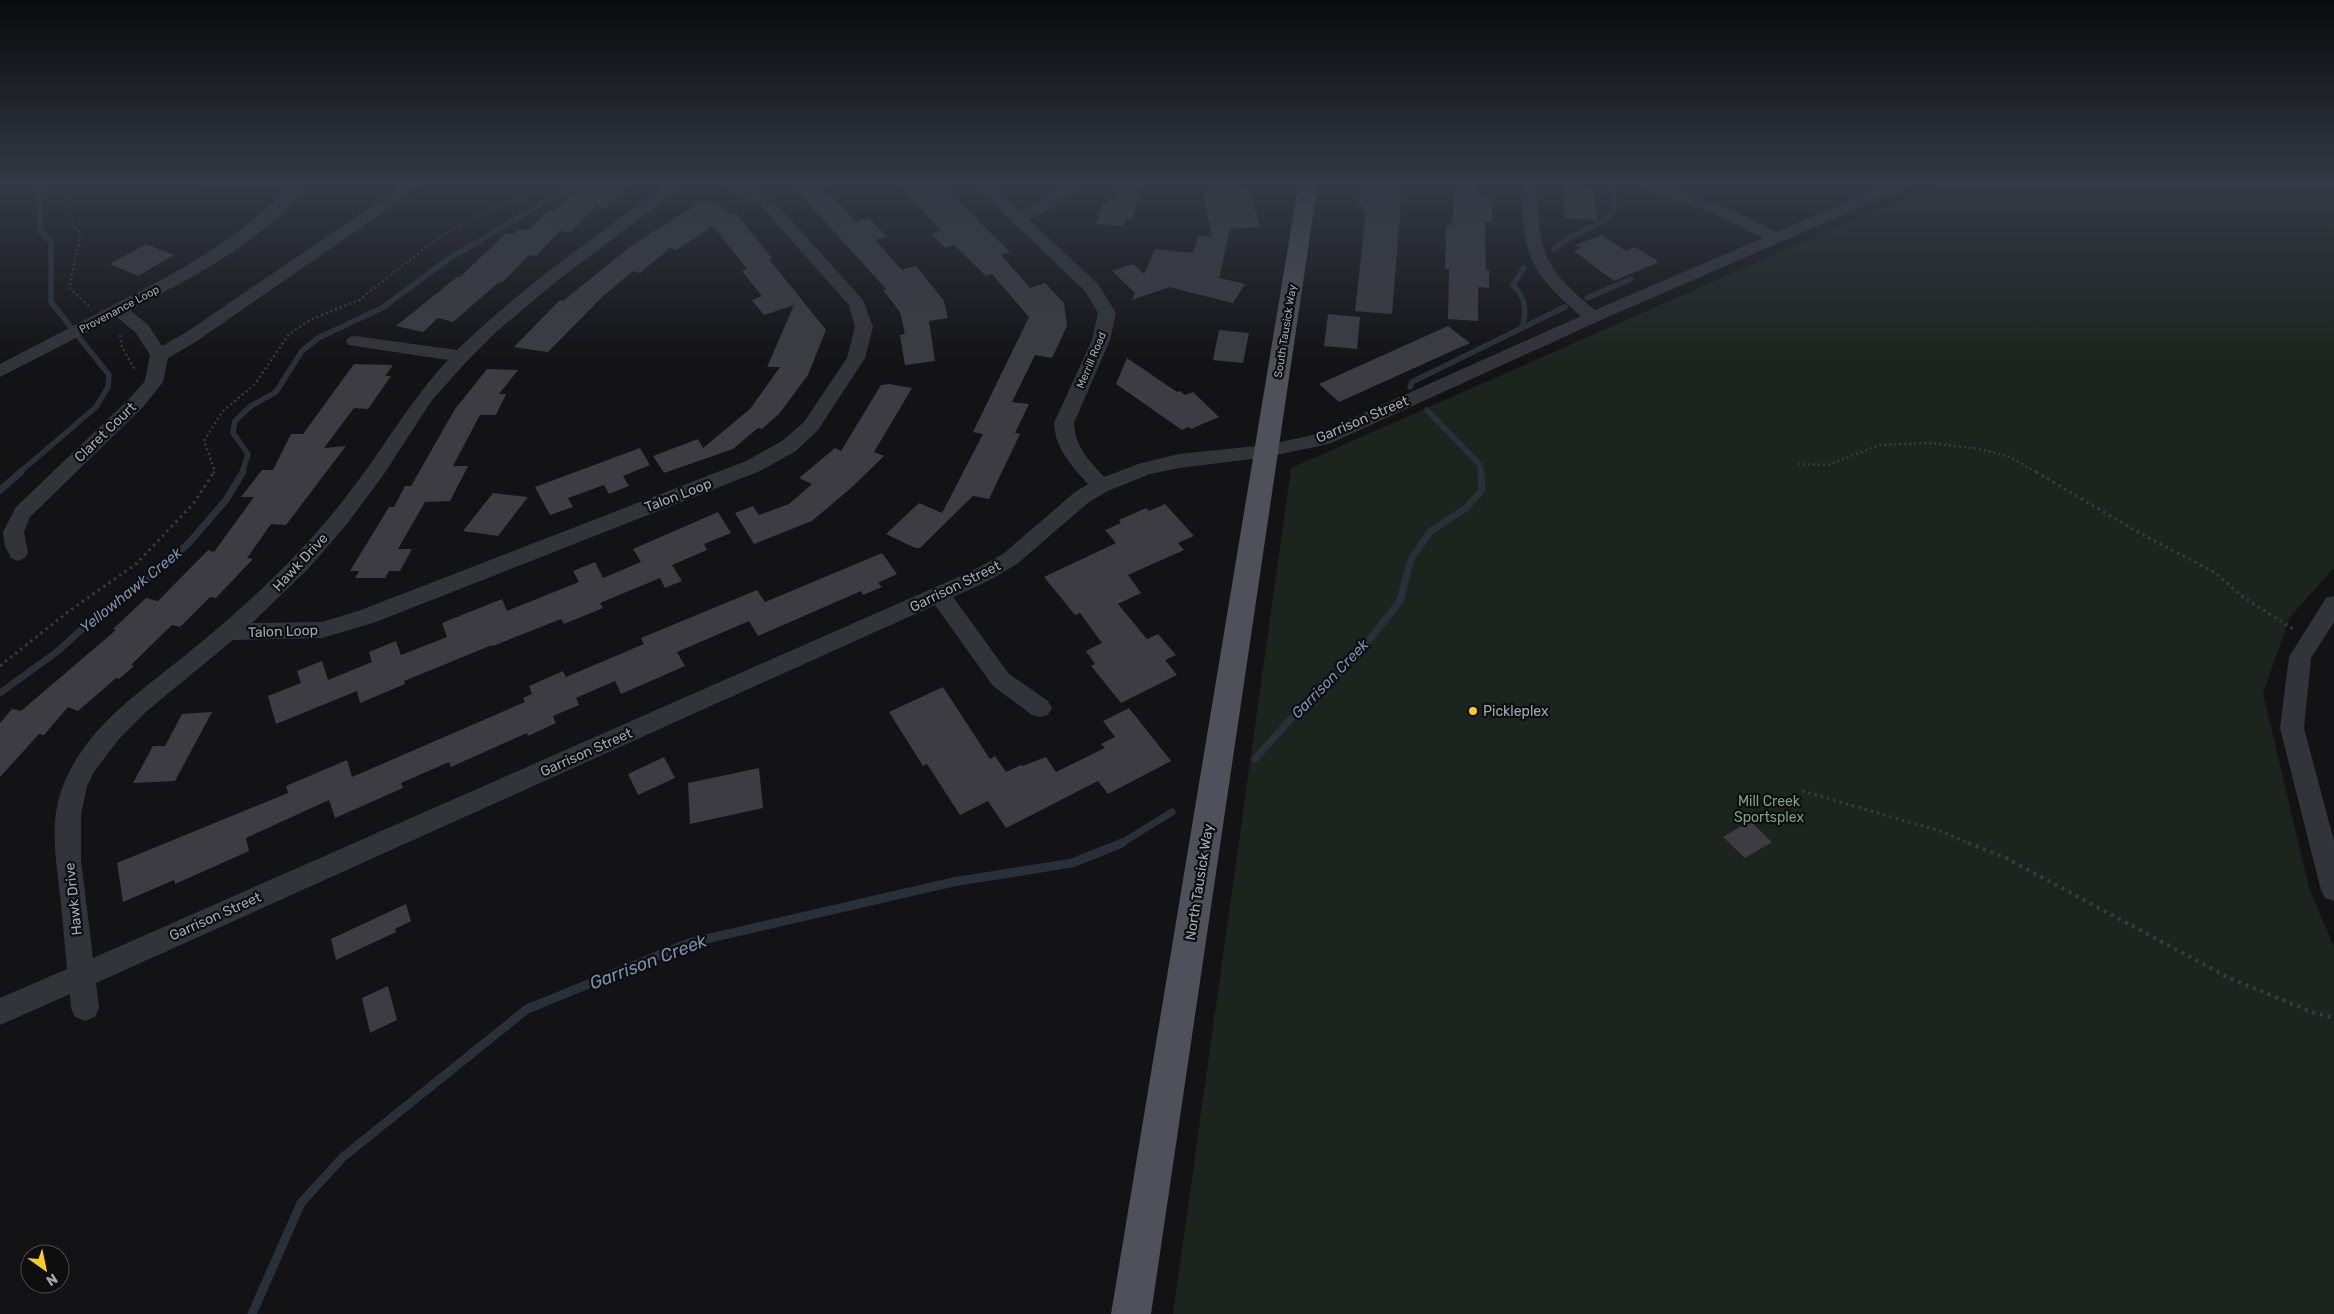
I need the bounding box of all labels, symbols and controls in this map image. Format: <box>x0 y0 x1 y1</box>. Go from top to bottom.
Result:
street label: Provenance Loop <box>77 283 162 336</box>
street label: South Tausick Way <box>1272 284 1299 379</box>
street label: Merrill Road <box>1074 330 1109 390</box>
street label: Garrison Street <box>1313 392 1411 447</box>
street label: Claret Court <box>71 398 140 466</box>
street label: Talon Loop <box>642 475 714 516</box>
street label: Hawk Drive <box>269 530 332 595</box>
water label: Yellowhawk Creek <box>76 543 186 637</box>
street label: Garrison Street <box>907 557 1004 616</box>
street label: Talon Loop <box>248 622 318 641</box>
water label: Garrison Creek <box>1288 635 1373 722</box>
place label: Pickleplex <box>1483 703 1549 720</box>
marker: Pickleplex <box>1467 705 1479 717</box>
street label: Garrison Street <box>538 724 635 780</box>
park label: Mill Creek Sportsplex <box>1734 793 1804 826</box>
street label: North Tausick Way <box>1182 822 1217 942</box>
street label: Hawk Drive <box>61 862 86 936</box>
street label: Garrison Street <box>167 888 264 944</box>
water label: Garrison Creek <box>586 929 710 994</box>
north arrow <box>20 1244 70 1294</box>
text: N <box>43 1270 61 1289</box>

